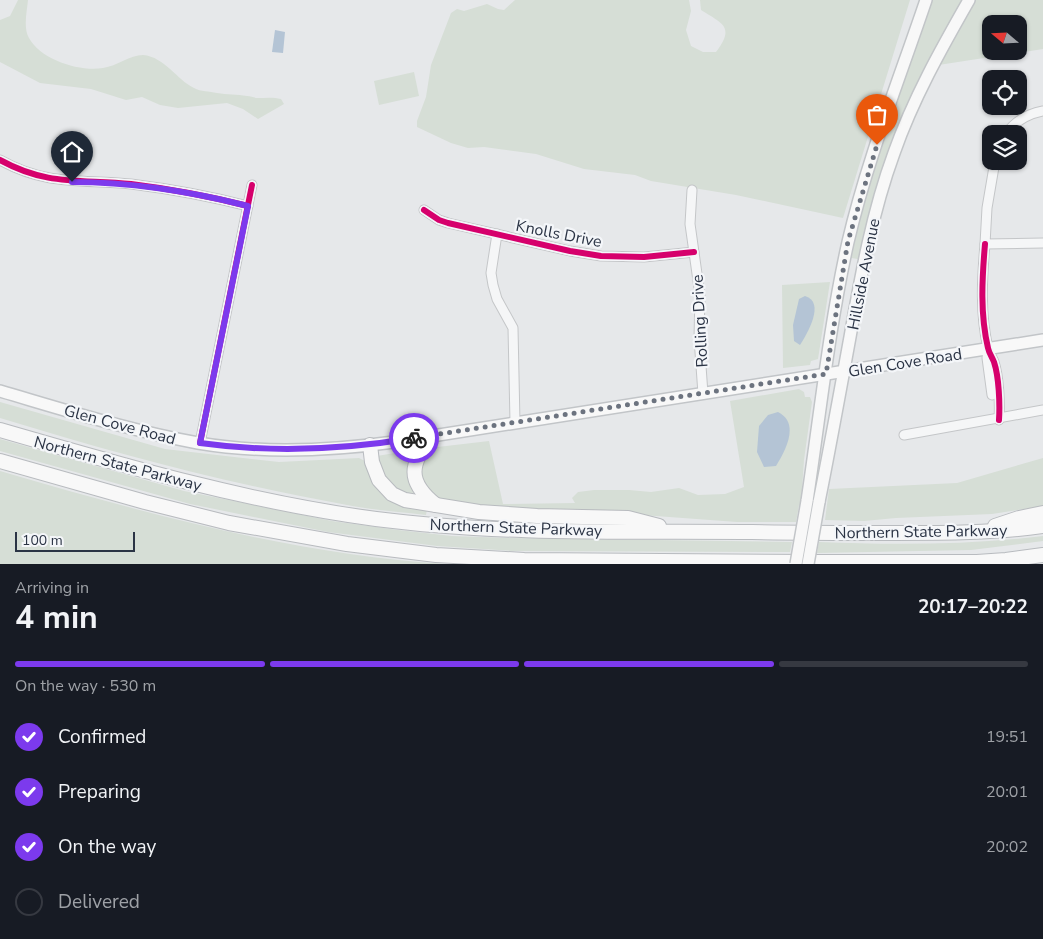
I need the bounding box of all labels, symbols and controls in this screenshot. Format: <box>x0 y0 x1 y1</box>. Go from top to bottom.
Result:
north arrow <box>982 15 1028 60</box>
map controls <box>982 15 1027 170</box>
button: locate <box>982 70 1027 115</box>
pin <box>856 94 898 145</box>
icon: bag <box>863 101 891 129</box>
button: layers <box>982 125 1027 170</box>
pin <box>51 131 93 182</box>
icon: home <box>58 138 86 166</box>
street label: Knolls Drive <box>514 215 604 253</box>
street label: Hillside Avenue <box>842 217 886 332</box>
street label: Rolling Drive <box>687 274 713 368</box>
street label: Glen Cove Road <box>847 343 964 383</box>
street label: Glen Cove Road <box>61 399 178 450</box>
courier <box>389 413 439 463</box>
icon: bike <box>400 424 428 452</box>
street label: Northern State Parkway <box>32 431 205 497</box>
street label: Northern State Parkway <box>429 514 603 542</box>
street label: Northern State Parkway <box>835 519 1008 545</box>
scale bar <box>15 529 135 552</box>
text: 100 m <box>22 531 63 550</box>
text: Arriving in <box>15 577 89 599</box>
text: 20:17–20:22 <box>918 594 1028 620</box>
text: 4 min <box>15 596 98 639</box>
text: On the way · 530 m <box>15 675 156 697</box>
icon: check <box>15 723 43 751</box>
text: Confirmed <box>58 724 146 750</box>
text: 19:51 <box>986 726 1028 748</box>
icon: check <box>15 778 43 806</box>
text: Preparing <box>58 779 141 805</box>
text: 20:01 <box>986 781 1028 803</box>
icon: check <box>15 833 43 861</box>
text: On the way <box>58 834 156 860</box>
text: 20:02 <box>986 836 1028 858</box>
text: Delivered <box>58 889 140 915</box>

